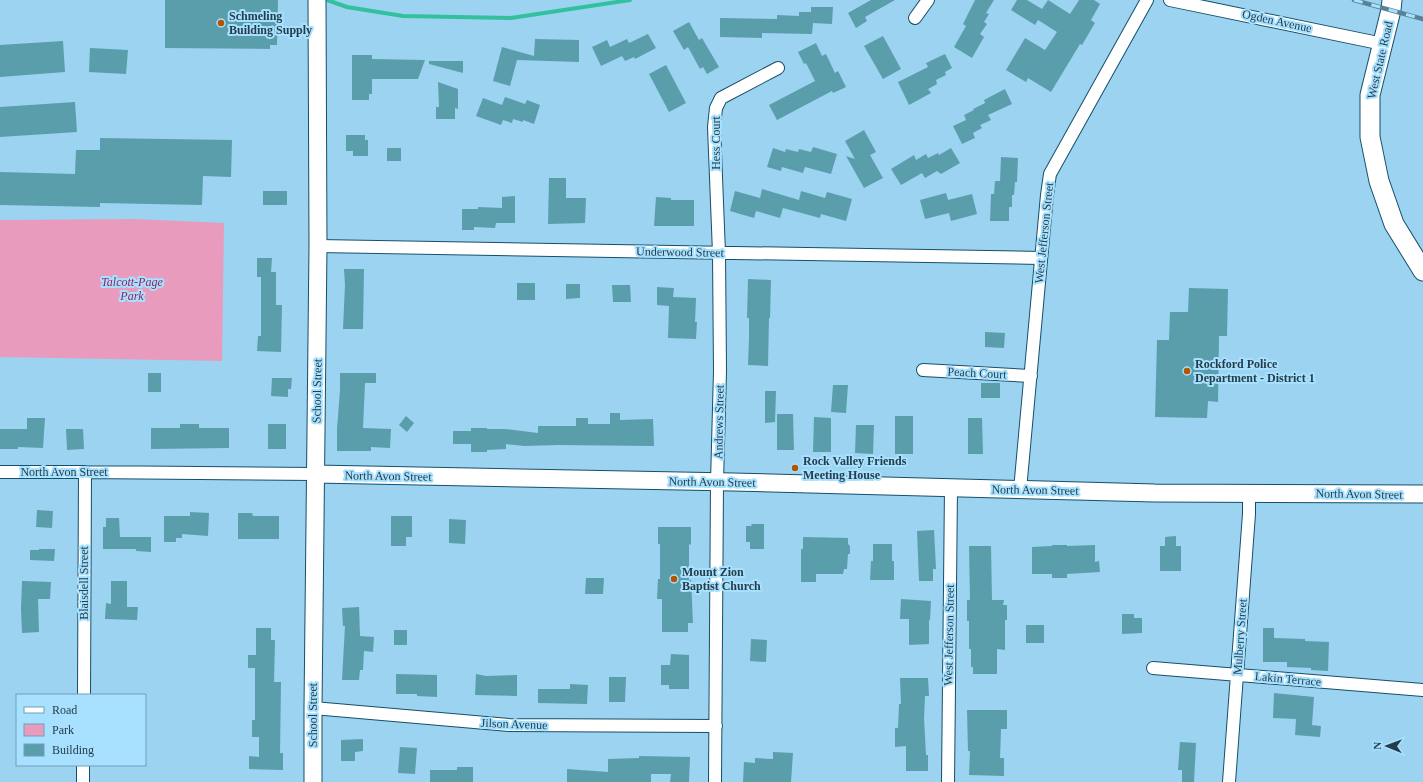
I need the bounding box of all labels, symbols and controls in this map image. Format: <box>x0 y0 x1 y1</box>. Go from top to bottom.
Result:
street label: Ogden Avenue <box>1241 7 1313 35</box>
place label: Schmeling Building Supply <box>229 9 312 37</box>
marker: Schmeling Building Supply <box>216 18 226 28</box>
street label: West State Road <box>1364 20 1396 100</box>
street label: Hess Court <box>709 116 723 170</box>
street label: West Jefferson Street <box>1032 181 1056 284</box>
street label: Underwood Street <box>636 244 725 260</box>
park label: Talcott-Page Park <box>101 275 163 303</box>
place label: Rockford Police Department - District 1 <box>1195 357 1315 385</box>
street label: School Street <box>309 358 325 423</box>
street label: Peach Court <box>947 364 1007 382</box>
marker: Rockford Police Department - District 1 <box>1182 366 1192 376</box>
street label: Andrews Street <box>711 384 727 459</box>
place label: Rock Valley Friends Meeting House <box>803 454 907 482</box>
marker: Rock Valley Friends Meeting House <box>790 463 800 473</box>
street label: North Avon Street <box>20 465 108 479</box>
street label: North Avon Street <box>344 468 432 484</box>
street label: North Avon Street <box>668 474 756 490</box>
street label: North Avon Street <box>991 482 1079 498</box>
street label: North Avon Street <box>1315 486 1403 502</box>
street label: Blaisdell Street <box>77 546 91 620</box>
place label: Mount Zion Baptist Church <box>682 565 761 593</box>
marker: Mount Zion Baptist Church <box>669 574 679 584</box>
street label: West Jefferson Street <box>941 583 957 686</box>
street label: Mulberry Street <box>1230 598 1250 676</box>
street label: Lakin Terrace <box>1254 669 1322 689</box>
street label: School Street <box>306 682 320 747</box>
legend <box>16 694 146 766</box>
text: Road <box>52 703 77 717</box>
street label: Jilson Avenue <box>480 716 548 732</box>
text: Park <box>52 723 74 737</box>
north arrow <box>1367 726 1407 766</box>
text: N <box>1371 742 1383 750</box>
text: Building <box>52 743 94 757</box>

